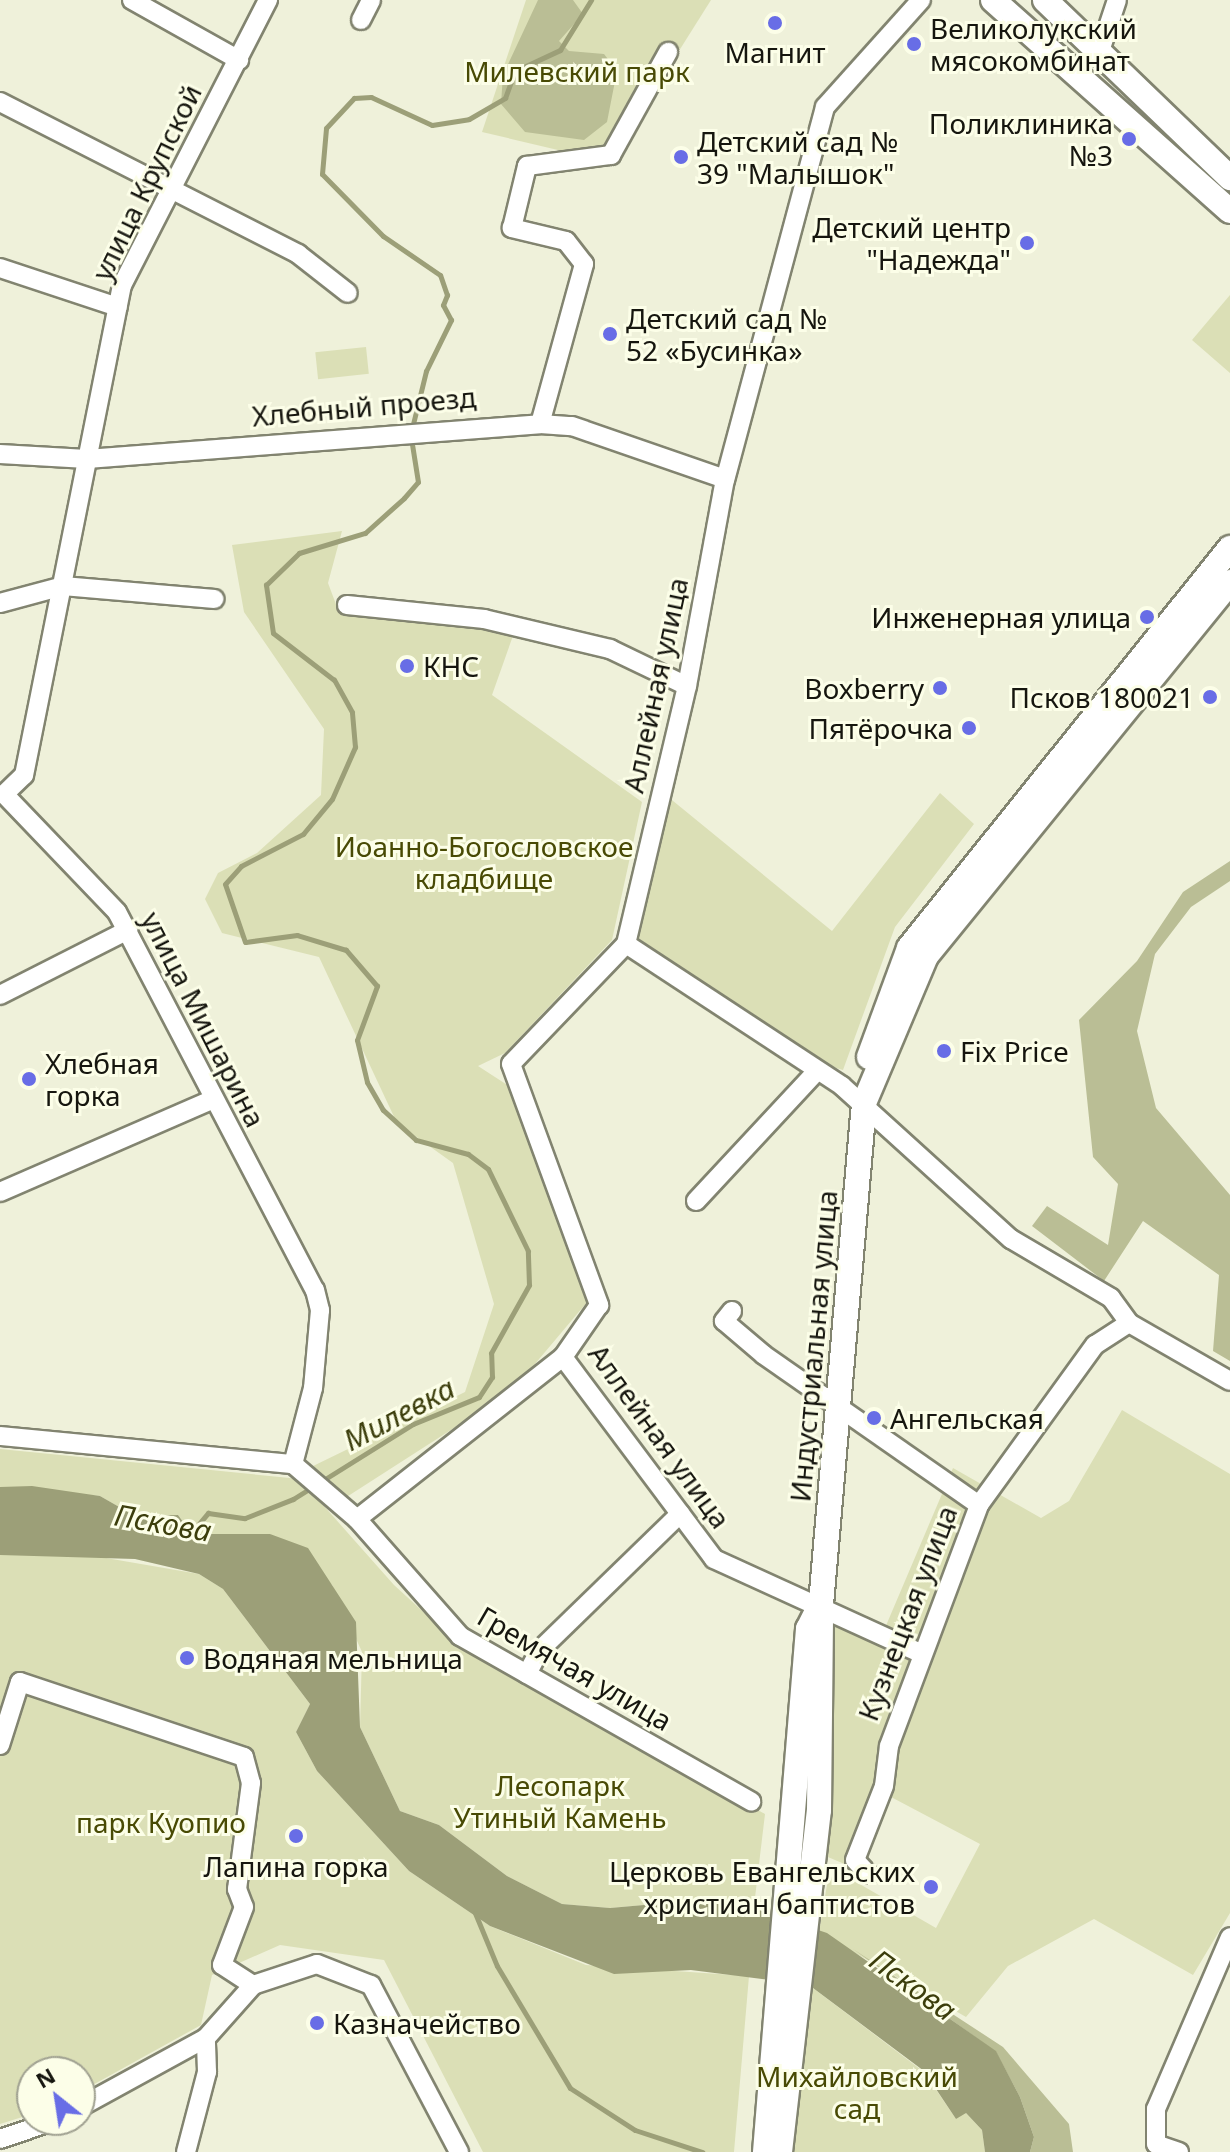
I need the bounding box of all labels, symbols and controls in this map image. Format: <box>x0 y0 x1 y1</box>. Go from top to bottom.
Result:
place label: Великолукский мясокомбинат <box>930 11 1137 77</box>
marker: Магнит <box>766 14 784 32</box>
place label: Магнит <box>725 35 825 69</box>
marker: Великолукский мясокомбинат <box>905 35 923 53</box>
park label: Милевский парк <box>464 54 690 88</box>
street label: улица Крупской <box>84 79 208 285</box>
place label: Поликлиника №3 <box>929 106 1113 172</box>
place label: Детский сад № 39 "Малышок" <box>697 124 898 190</box>
marker: Поликлиника №3 <box>1120 130 1138 148</box>
marker: Детский сад № 39 "Малышок" <box>672 148 690 166</box>
place label: Детский центр "Надежда" <box>812 210 1011 276</box>
marker: Детский центр "Надежда" <box>1018 234 1036 252</box>
place label: Детский сад № 52 «Бусинка» <box>626 301 827 367</box>
marker: Детский сад № 52 «Бусинка» <box>601 325 619 343</box>
street label: Хлебный проезд <box>251 379 477 433</box>
street label: Аллейная улица <box>616 574 694 796</box>
place label: Инженерная улица <box>871 600 1131 634</box>
marker: Инженерная улица <box>1138 608 1156 626</box>
place label: КНС <box>423 649 479 683</box>
marker: КНС <box>398 657 416 675</box>
place label: Boxberry <box>804 671 924 705</box>
marker: Boxberry <box>931 679 949 697</box>
place label: Псков 180021 <box>1010 680 1194 714</box>
marker: Псков 180021 <box>1201 688 1219 706</box>
place label: Пятёрочка <box>808 711 953 745</box>
marker: Пятёрочка <box>960 719 978 737</box>
park label: Иоанно-Богословское кладбище <box>335 829 633 895</box>
street label: улица Мишарина <box>135 906 273 1132</box>
place label: Fix Price <box>960 1034 1069 1068</box>
marker: Fix Price <box>935 1042 953 1060</box>
place label: Хлебная горка <box>45 1046 159 1112</box>
marker: Хлебная горка <box>20 1070 38 1088</box>
street label: Индустриальная улица <box>783 1189 843 1503</box>
street label: Аллейная улица <box>582 1337 738 1535</box>
water label: Милевка <box>337 1370 461 1458</box>
place label: Ангельская <box>890 1401 1044 1435</box>
marker: Ангельская <box>865 1409 883 1427</box>
water label: Пскова <box>112 1497 214 1549</box>
street label: Кузнецкая улица <box>851 1501 963 1725</box>
street label: Гремячая улица <box>472 1599 678 1737</box>
place label: Водяная мельница <box>203 1641 463 1675</box>
marker: Водяная мельница <box>178 1649 196 1667</box>
park label: Лесопарк Утиный Камень <box>454 1768 666 1834</box>
park label: парк Куопио <box>76 1805 246 1839</box>
marker: Лапина горка <box>287 1827 305 1845</box>
place label: Лапина горка <box>203 1849 389 1883</box>
place label: Церковь Евангельских христиан баптистов <box>609 1854 915 1920</box>
marker: Церковь Евангельских христиан баптистов <box>922 1878 940 1896</box>
water label: Пскова <box>863 1942 963 2028</box>
place label: Казначейство <box>333 2006 521 2040</box>
marker: Казначейство <box>308 2014 326 2032</box>
north arrow <box>16 2056 96 2136</box>
text: N <box>30 2059 60 2094</box>
park label: Михайловский сад <box>756 2059 958 2125</box>

